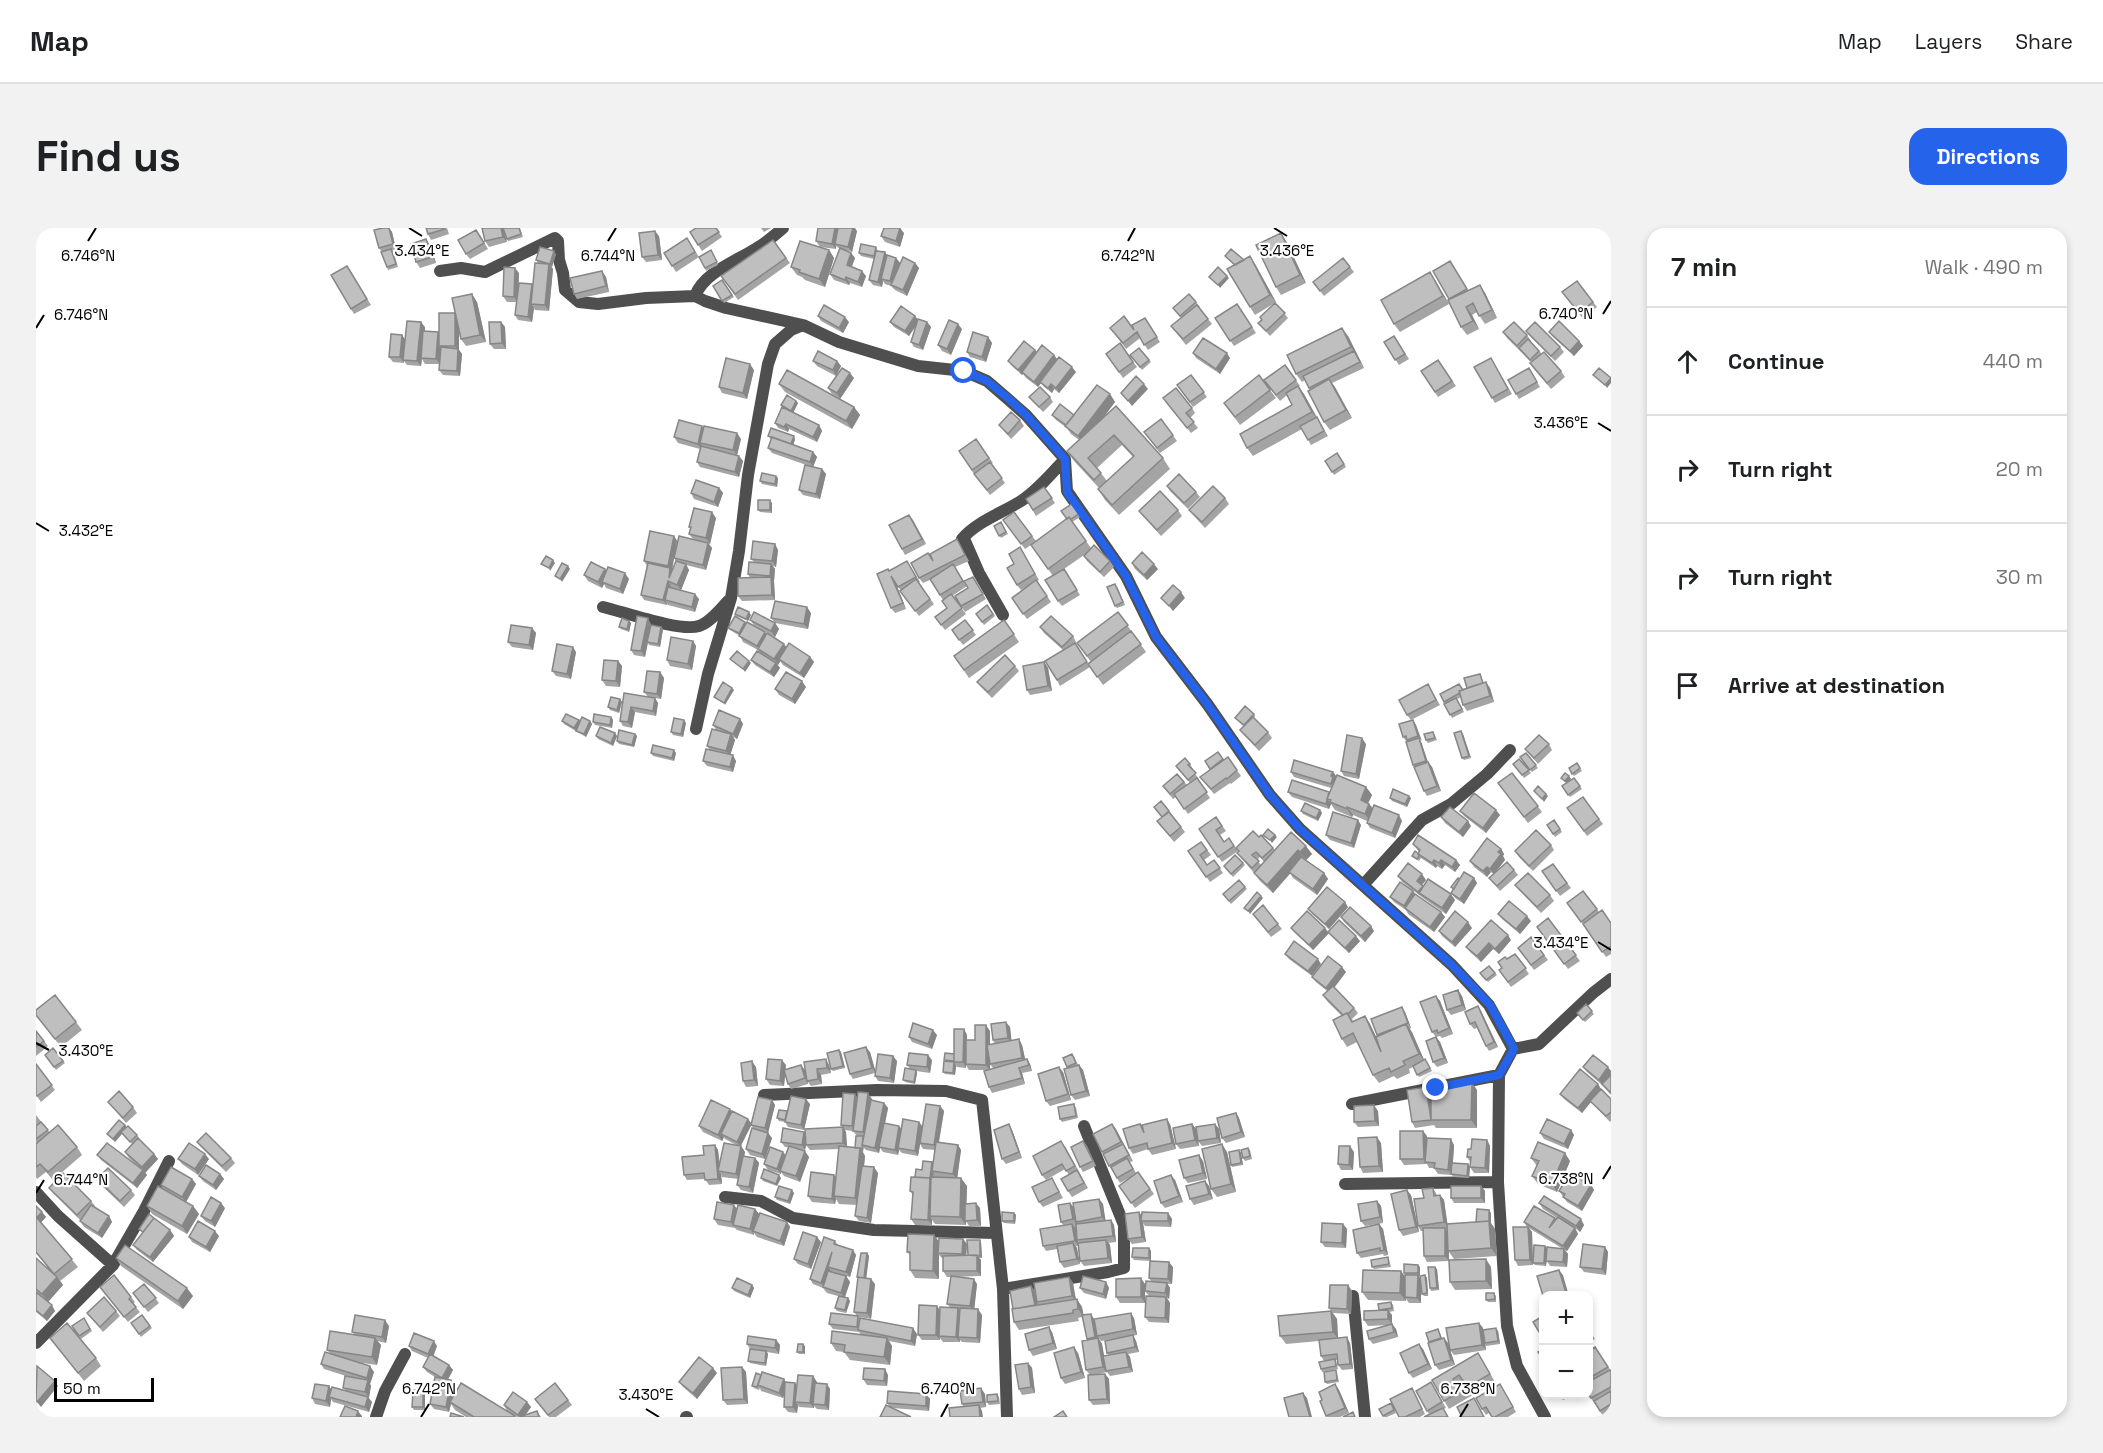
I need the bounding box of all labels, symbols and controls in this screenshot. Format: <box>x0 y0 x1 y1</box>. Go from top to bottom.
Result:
text: Map <box>30 23 89 59</box>
text: Map <box>1838 28 1882 55</box>
text: Layers <box>1915 28 1982 55</box>
text: Share <box>2015 28 2073 55</box>
button: Directions <box>1909 128 2067 185</box>
text: Find us <box>36 130 181 183</box>
text: 3.434°E <box>395 241 449 260</box>
text: 3.436°E <box>1260 241 1314 260</box>
text: 6.746°N <box>61 246 115 265</box>
text: 6.744°N <box>581 246 635 265</box>
text: 6.742°N <box>1101 246 1155 265</box>
text: 7 min <box>1671 250 1737 284</box>
text: Walk · 490 m <box>1925 254 2043 280</box>
text: 6.740°N <box>1539 304 1593 323</box>
text: 6.746°N <box>54 305 108 324</box>
icon: ahead <box>1671 345 1704 378</box>
text: Continue <box>1728 347 1824 375</box>
text: 440 m <box>1983 348 2043 374</box>
route start <box>950 357 976 383</box>
text: 3.436°E <box>1534 413 1588 432</box>
icon: right <box>1671 453 1704 486</box>
text: Turn right <box>1728 455 1833 483</box>
text: 20 m <box>1996 456 2043 482</box>
text: 3.432°E <box>59 521 113 540</box>
icon: right <box>1671 561 1704 594</box>
text: Turn right <box>1728 563 1833 591</box>
text: 30 m <box>1996 564 2043 590</box>
icon: arrive <box>1671 669 1704 702</box>
text: Arrive at destination <box>1728 671 1945 699</box>
text: 3.434°E <box>1534 933 1588 952</box>
text: 3.430°E <box>58 1041 114 1060</box>
route end <box>1422 1074 1448 1100</box>
text: 6.738°N <box>1539 1169 1593 1188</box>
text: 6.744°N <box>54 1170 108 1189</box>
map controls <box>1539 1291 1593 1399</box>
button: + <box>1539 1291 1593 1345</box>
button: − <box>1539 1345 1593 1399</box>
scale bar <box>54 1375 154 1402</box>
text: 50 m <box>63 1378 101 1399</box>
text: 6.742°N <box>402 1379 456 1398</box>
text: 6.740°N <box>921 1379 975 1398</box>
text: 6.738°N <box>1441 1379 1495 1398</box>
text: 3.430°E <box>618 1385 674 1404</box>

